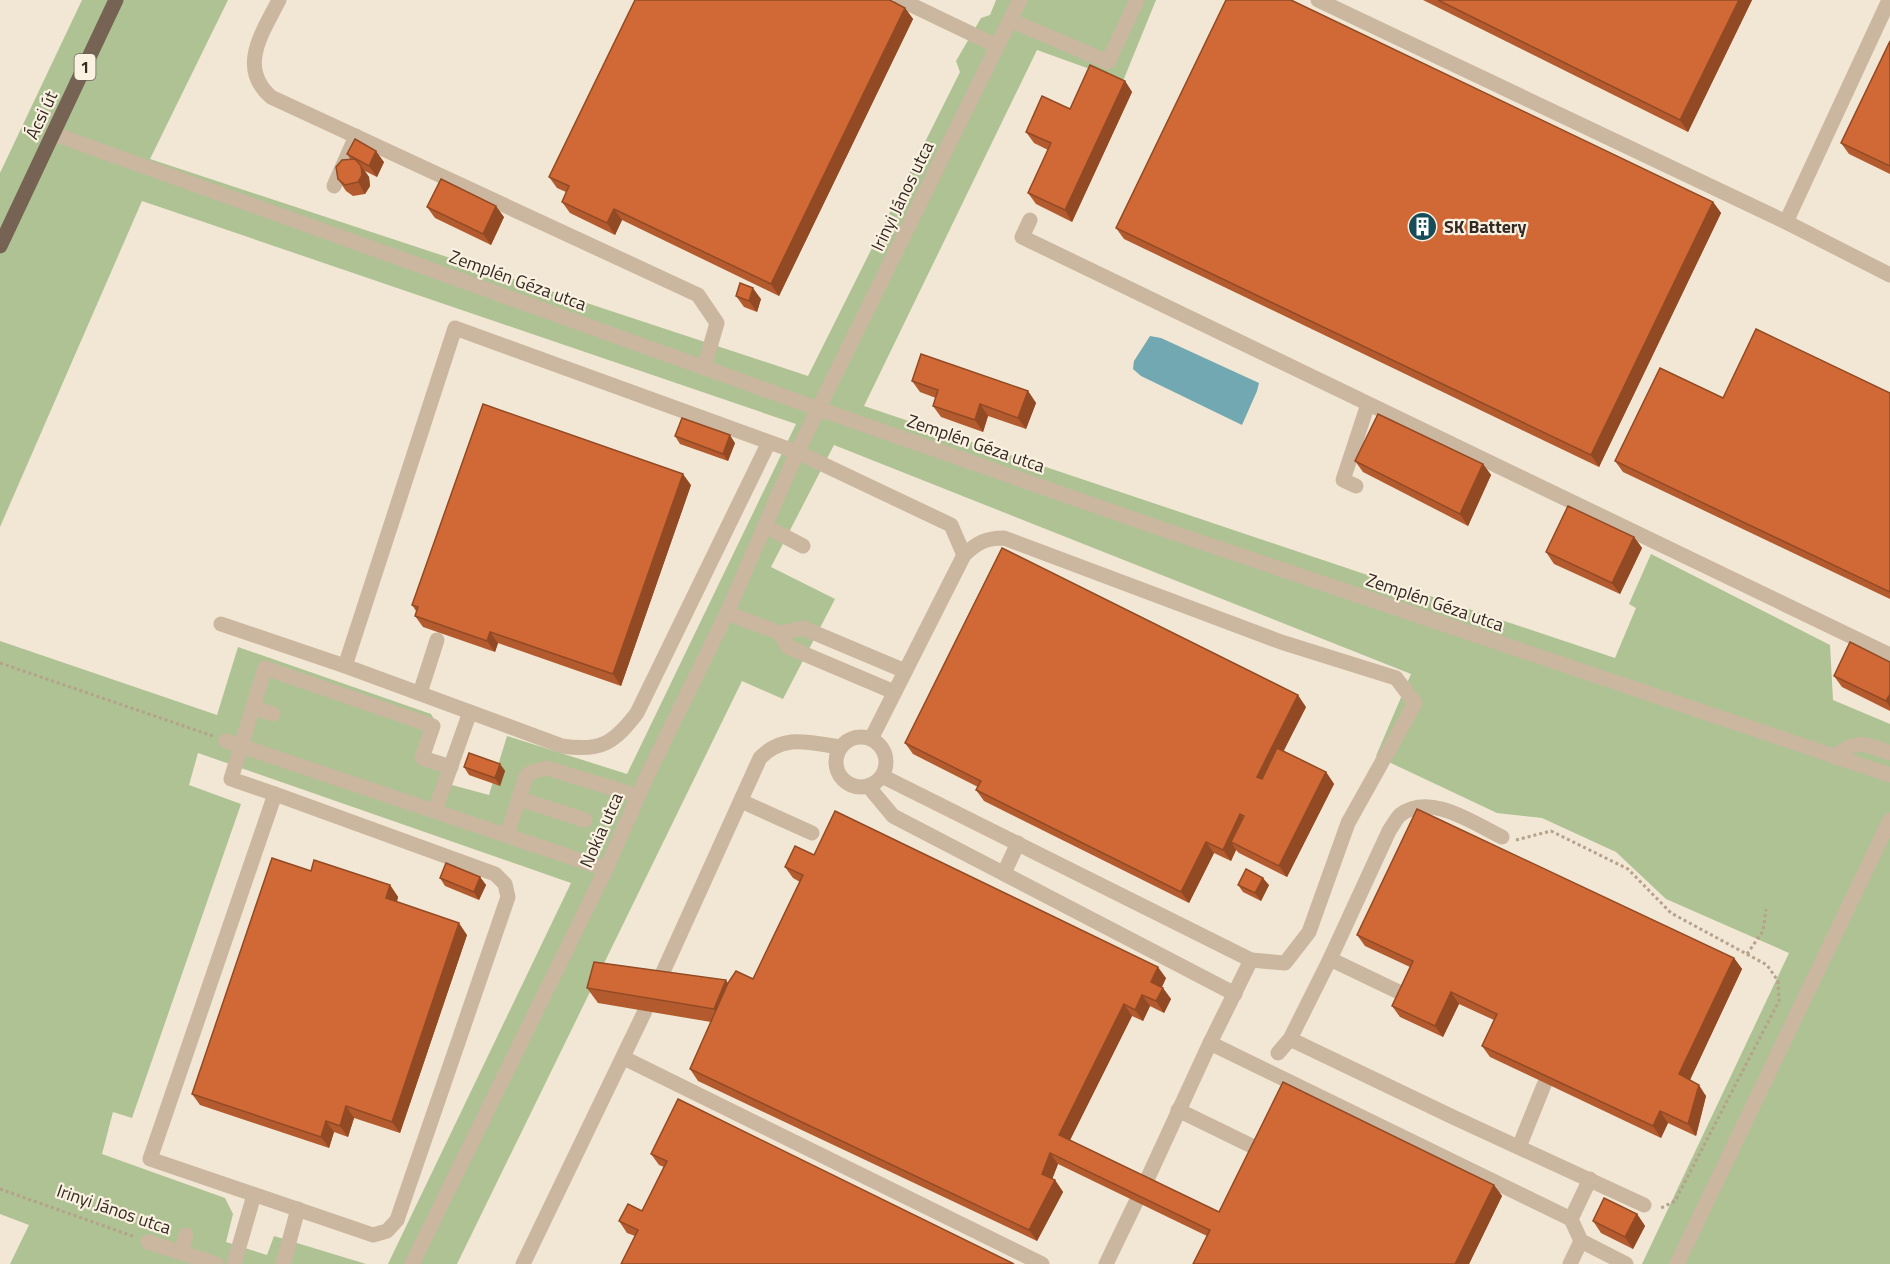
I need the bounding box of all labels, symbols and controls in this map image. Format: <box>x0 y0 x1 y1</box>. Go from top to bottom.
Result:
road number: 1 <box>74 54 96 80</box>
street label: Ácsi út <box>18 86 64 144</box>
street label: Irinyi János utca <box>864 137 940 255</box>
building icon: SK Battery <box>1407 210 1439 242</box>
place label: SK Battery <box>1444 213 1527 240</box>
street label: Zemplén Géza utca <box>446 243 590 317</box>
street label: Zemplén Géza utca <box>903 407 1049 479</box>
street label: Zemplén Géza utca <box>1362 566 1508 638</box>
street label: Nokia utca <box>572 788 630 872</box>
street label: Irinyi János utca <box>53 1177 175 1241</box>

